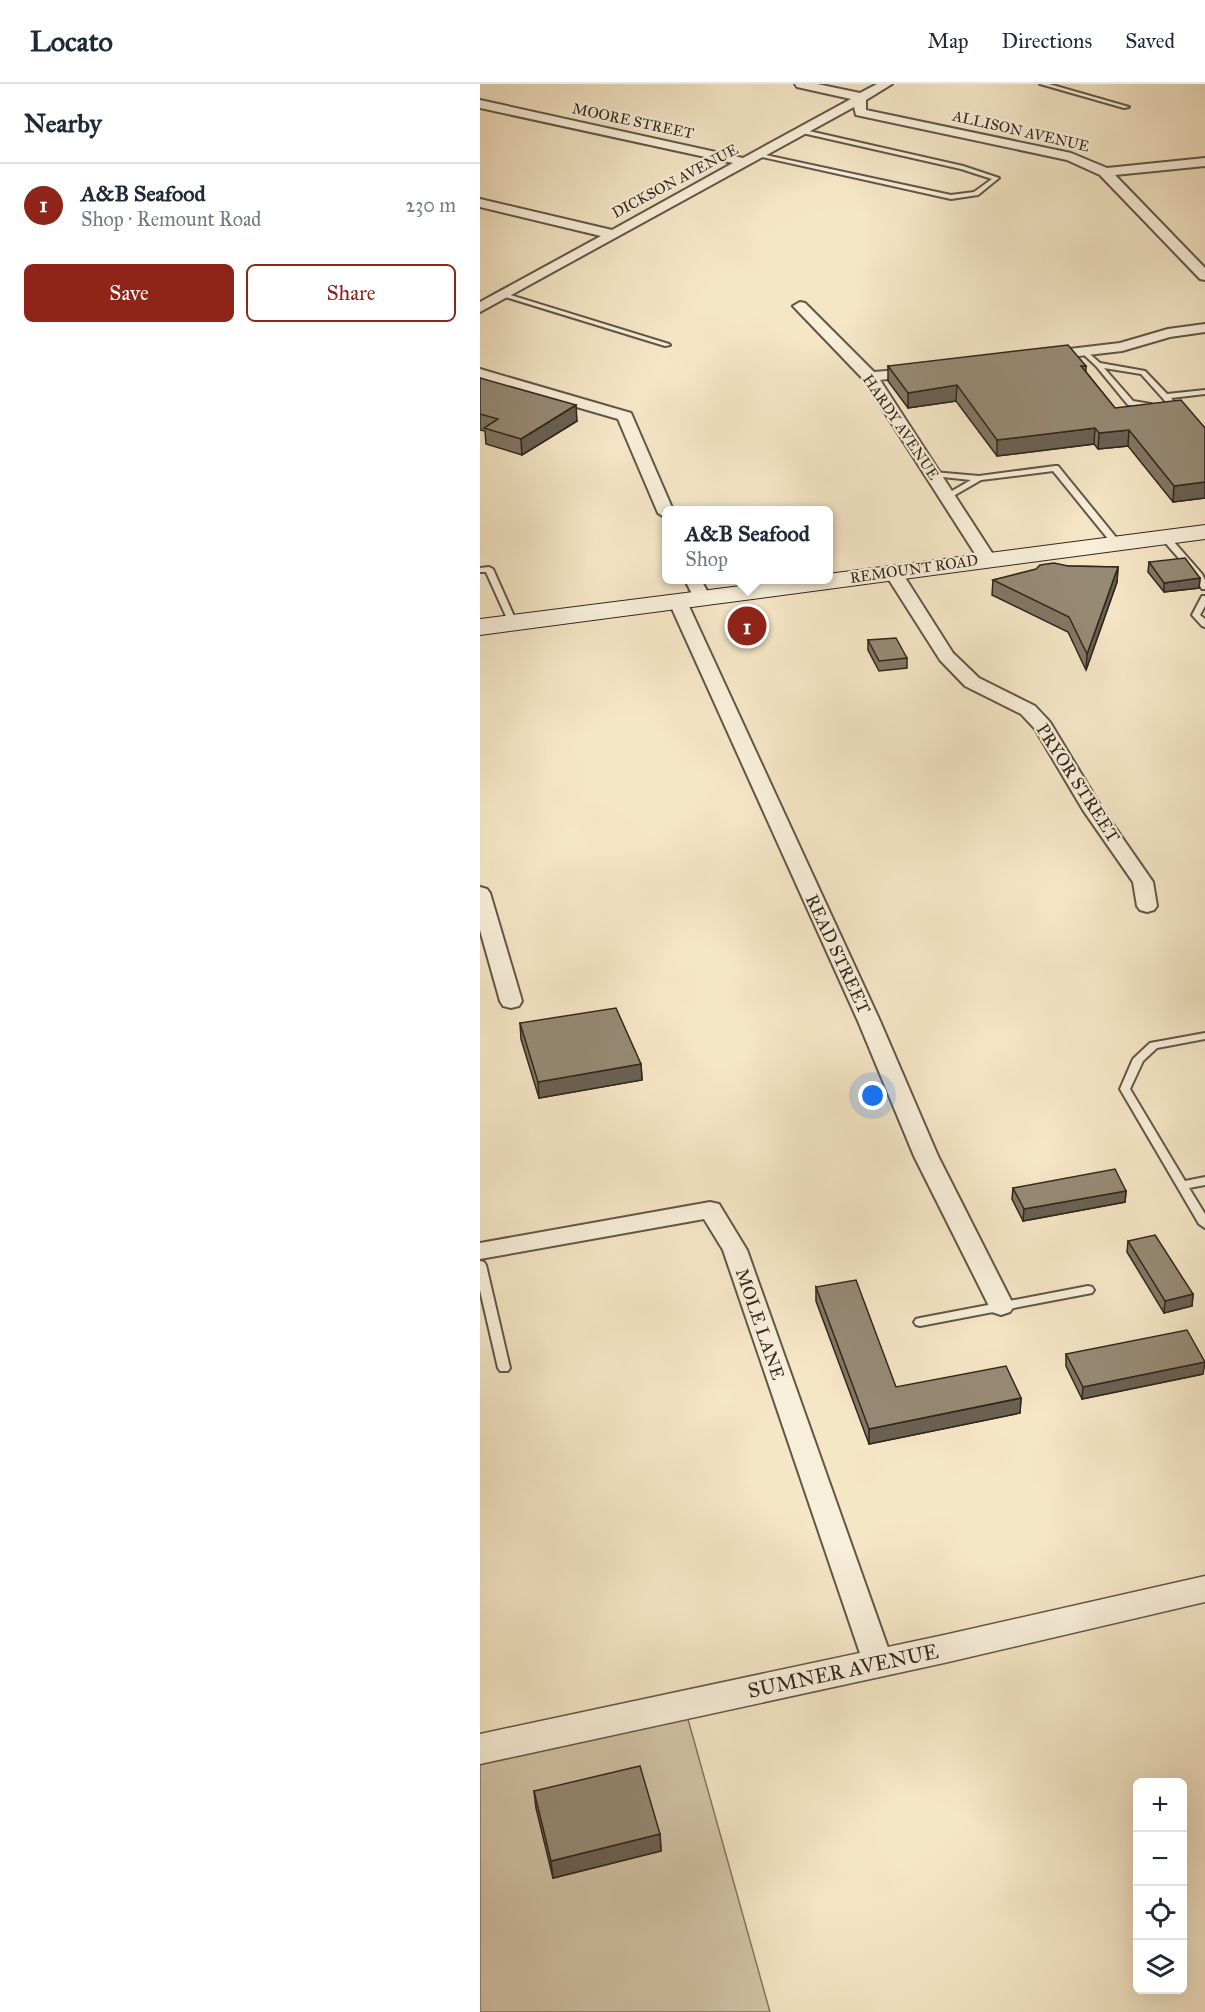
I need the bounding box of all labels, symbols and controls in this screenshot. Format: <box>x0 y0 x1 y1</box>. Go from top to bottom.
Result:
text: Locato <box>30 24 113 59</box>
text: Map <box>928 28 969 54</box>
text: Directions <box>1002 28 1092 54</box>
text: Saved <box>1125 28 1175 54</box>
street label: MOORE STREET <box>571 99 695 143</box>
street label: ALLISON AVENUE <box>950 106 1091 156</box>
text: Nearby <box>24 107 102 139</box>
street label: DICKSON AVENUE <box>609 140 741 222</box>
text: A&B Seafood <box>81 180 206 207</box>
text: 1 <box>40 193 47 217</box>
text: 230 m <box>405 193 456 217</box>
text: Shop · Remount Road <box>81 207 261 231</box>
button: Save <box>24 264 234 322</box>
button: Share <box>246 264 456 322</box>
street label: HARDY AVENUE <box>859 371 943 483</box>
popup <box>662 506 833 584</box>
text: A&B Seafood <box>685 520 810 547</box>
text: Shop <box>685 547 728 571</box>
street label: REMOUNT ROAD <box>849 551 979 587</box>
pin: 1 <box>728 604 766 648</box>
street label: PRYOR STREET <box>1031 720 1125 846</box>
street label: READ STREET <box>801 891 875 1017</box>
your location <box>858 1081 887 1110</box>
street label: MOLE LANE <box>731 1266 789 1383</box>
street label: SUMNER AVENUE <box>745 1638 941 1704</box>
map controls <box>1133 1778 1187 1994</box>
button: + <box>1133 1778 1187 1832</box>
button: − <box>1133 1832 1187 1886</box>
button: locate <box>1133 1886 1187 1940</box>
button: layers <box>1133 1940 1187 1994</box>

